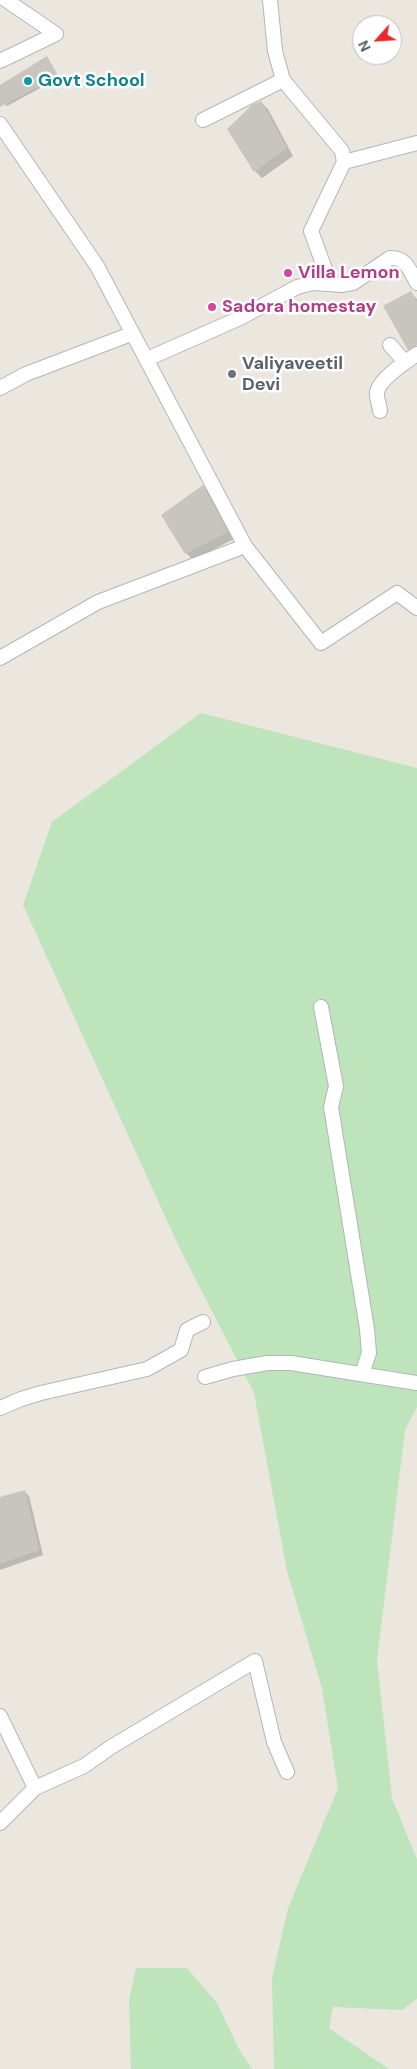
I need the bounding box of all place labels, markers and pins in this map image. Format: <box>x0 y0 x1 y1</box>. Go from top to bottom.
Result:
place label: Govt School <box>38 70 145 92</box>
marker: Govt School <box>22 75 34 87</box>
place label: Villa Lemon <box>298 262 400 284</box>
marker: Villa Lemon <box>282 267 294 279</box>
place label: Sadora homestay <box>222 296 376 318</box>
marker: Sadora homestay <box>206 301 218 313</box>
place label: Valiyaveetil Devi <box>242 353 343 396</box>
marker: Valiyaveetil Devi <box>226 368 238 380</box>

